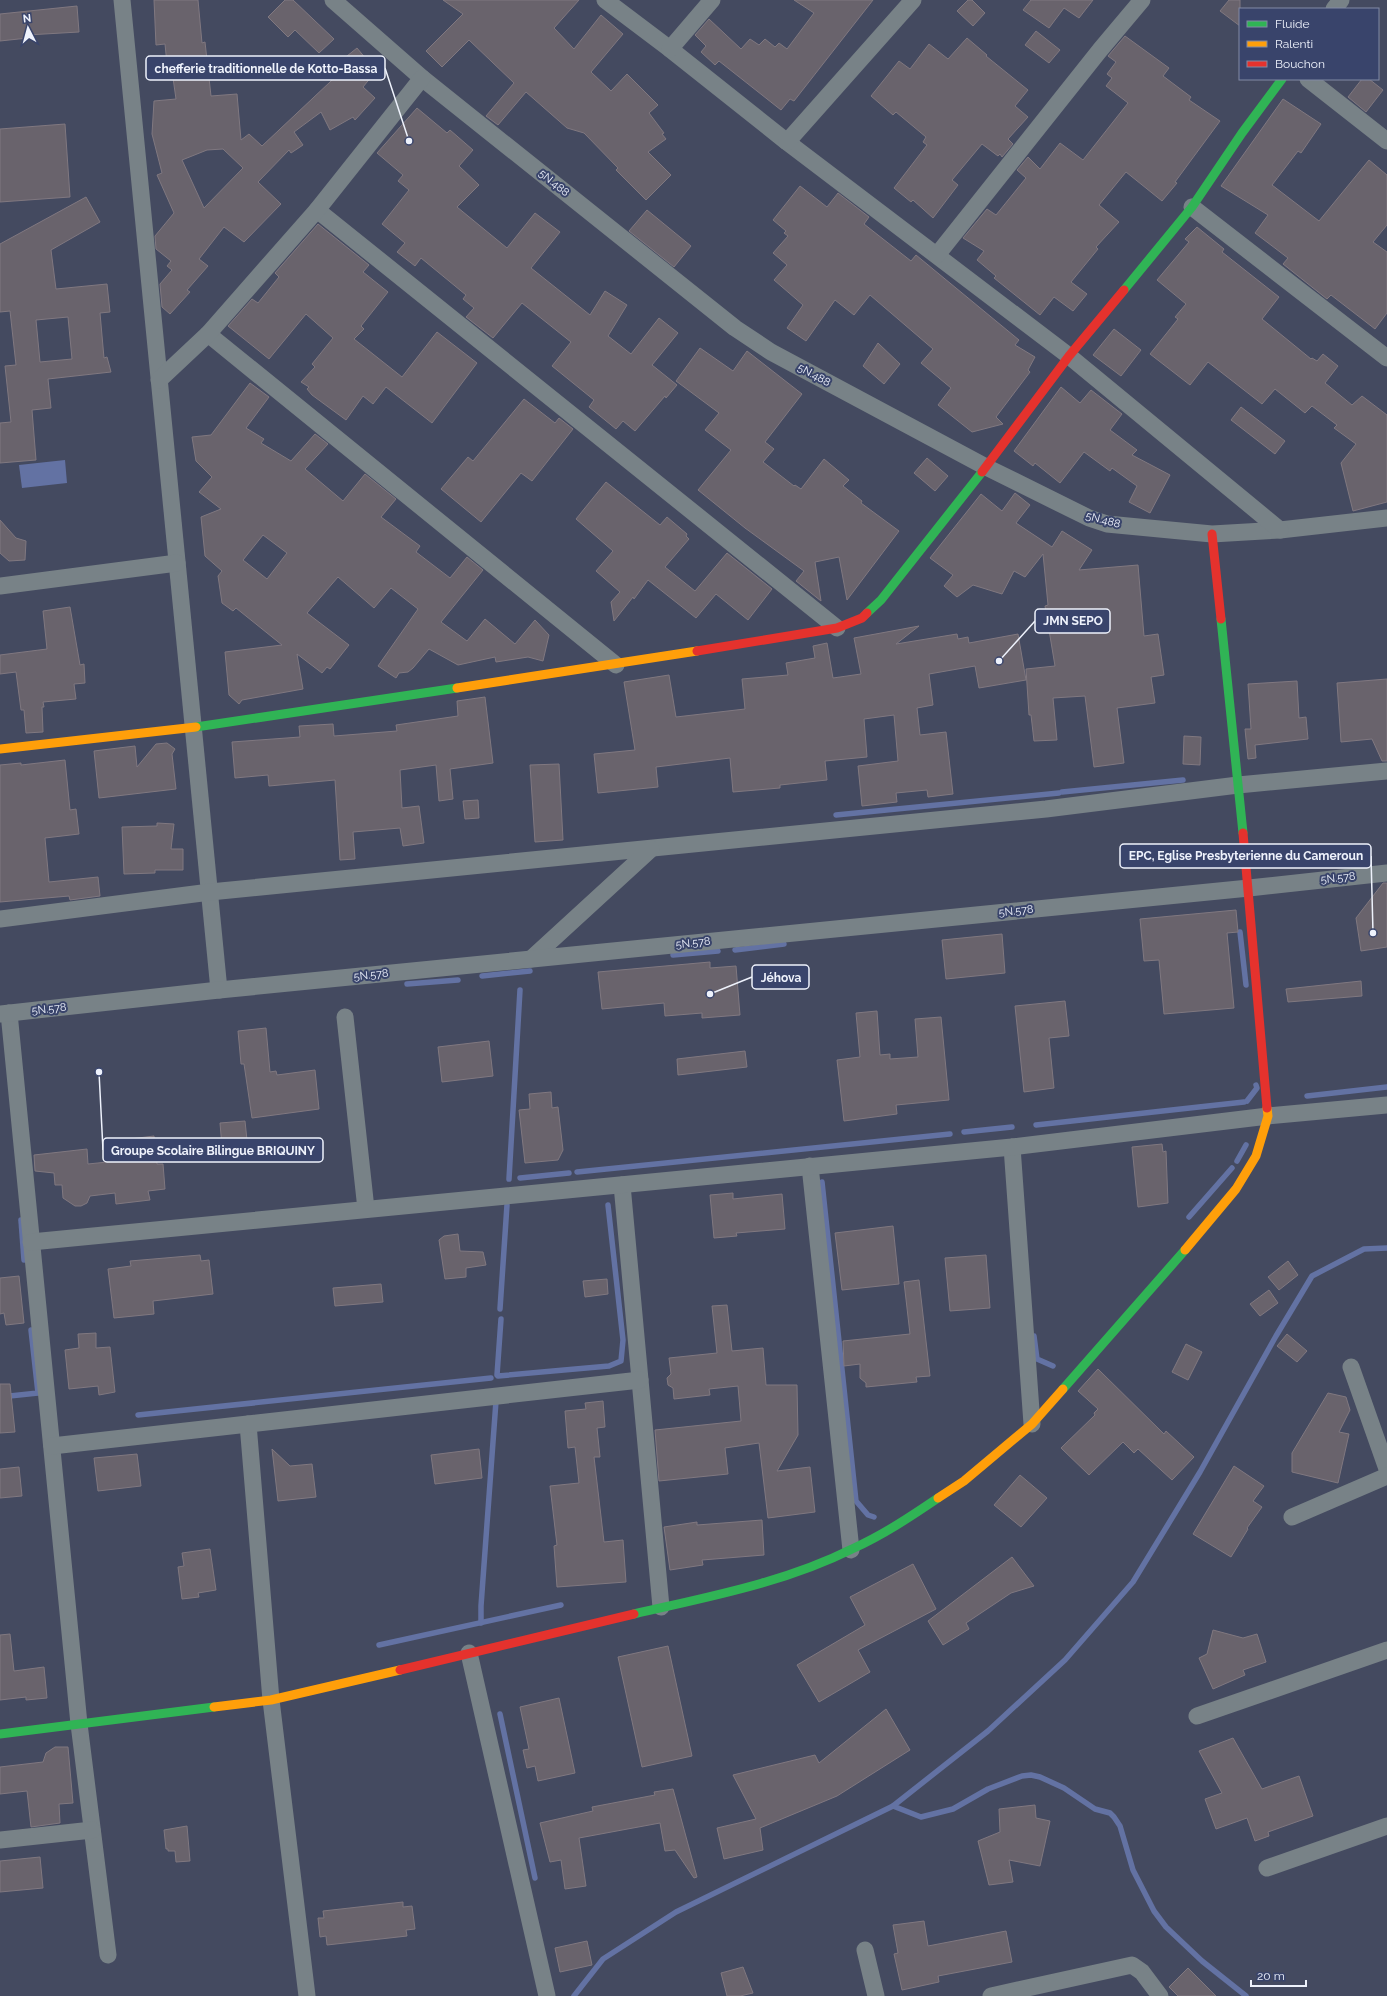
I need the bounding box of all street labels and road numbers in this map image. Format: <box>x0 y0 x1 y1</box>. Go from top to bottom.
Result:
street label: 5N.488 <box>536 167 572 199</box>
street label: 5N.488 <box>795 361 833 389</box>
street label: 5N.488 <box>1084 509 1122 531</box>
street label: 5N.578 <box>1320 870 1356 886</box>
street label: 5N.578 <box>998 903 1034 919</box>
street label: 5N.578 <box>675 935 711 951</box>
street label: 5N.578 <box>353 967 389 983</box>
street label: 5N.578 <box>31 1001 67 1017</box>

